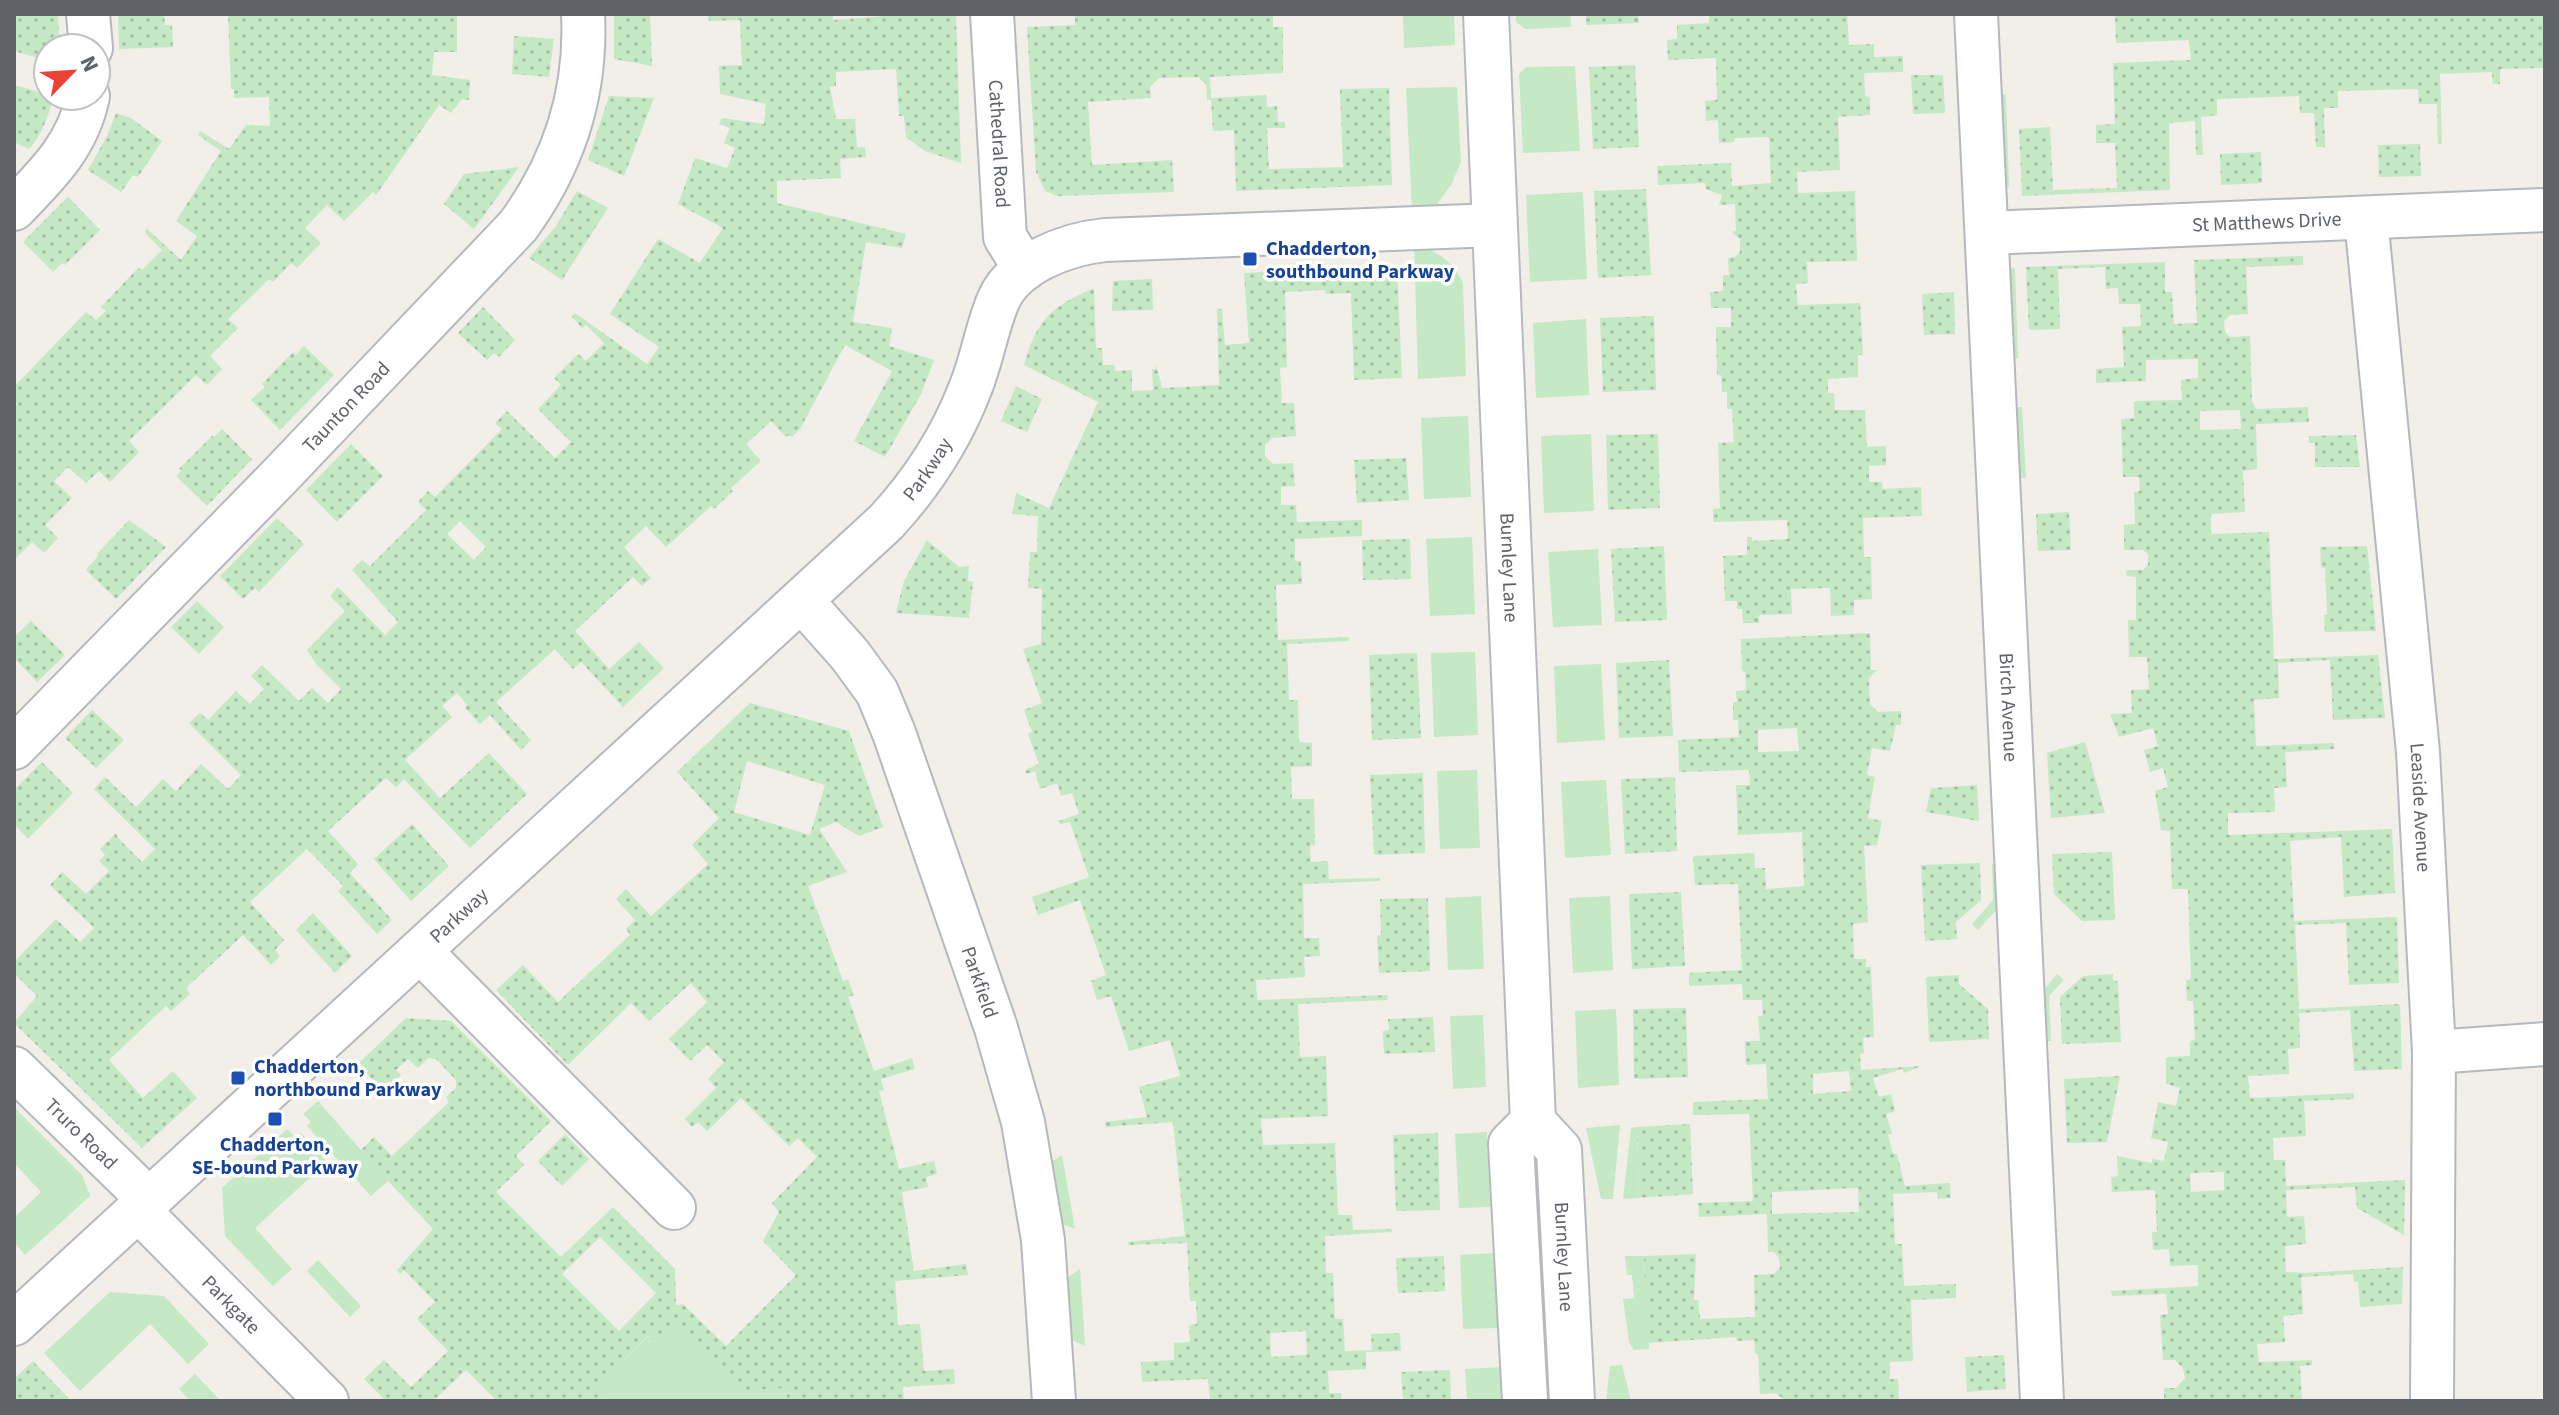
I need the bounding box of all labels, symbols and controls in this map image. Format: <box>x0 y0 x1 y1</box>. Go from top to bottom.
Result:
north arrow <box>32 32 112 112</box>
text: N <box>72 51 107 77</box>
street label: Cathedral Road <box>981 79 1016 209</box>
street label: St Matthews Drive <box>2192 205 2342 240</box>
place label: Chadderton, southbound Parkway <box>1266 235 1455 286</box>
marker: Chadderton, southbound Parkway <box>1241 250 1259 268</box>
street label: Taunton Road <box>296 356 397 459</box>
street label: Parkway <box>896 432 960 507</box>
street label: Burnley Lane <box>1492 512 1525 623</box>
street label: Birch Avenue <box>1991 652 2025 763</box>
street label: Leaside Avenue <box>2402 742 2437 873</box>
street label: Parkway <box>424 881 495 950</box>
street label: Parkfield <box>954 943 1005 1022</box>
place label: Chadderton, northbound Parkway <box>254 1053 442 1104</box>
marker: Chadderton, northbound Parkway <box>229 1069 247 1087</box>
street label: Truro Road <box>38 1092 123 1177</box>
marker: Chadderton, SE-bound Parkway <box>266 1110 284 1128</box>
place label: Chadderton, SE-bound Parkway <box>192 1131 359 1182</box>
street label: Burnley Lane <box>1547 1201 1580 1312</box>
street label: Parkgate <box>195 1269 267 1341</box>

